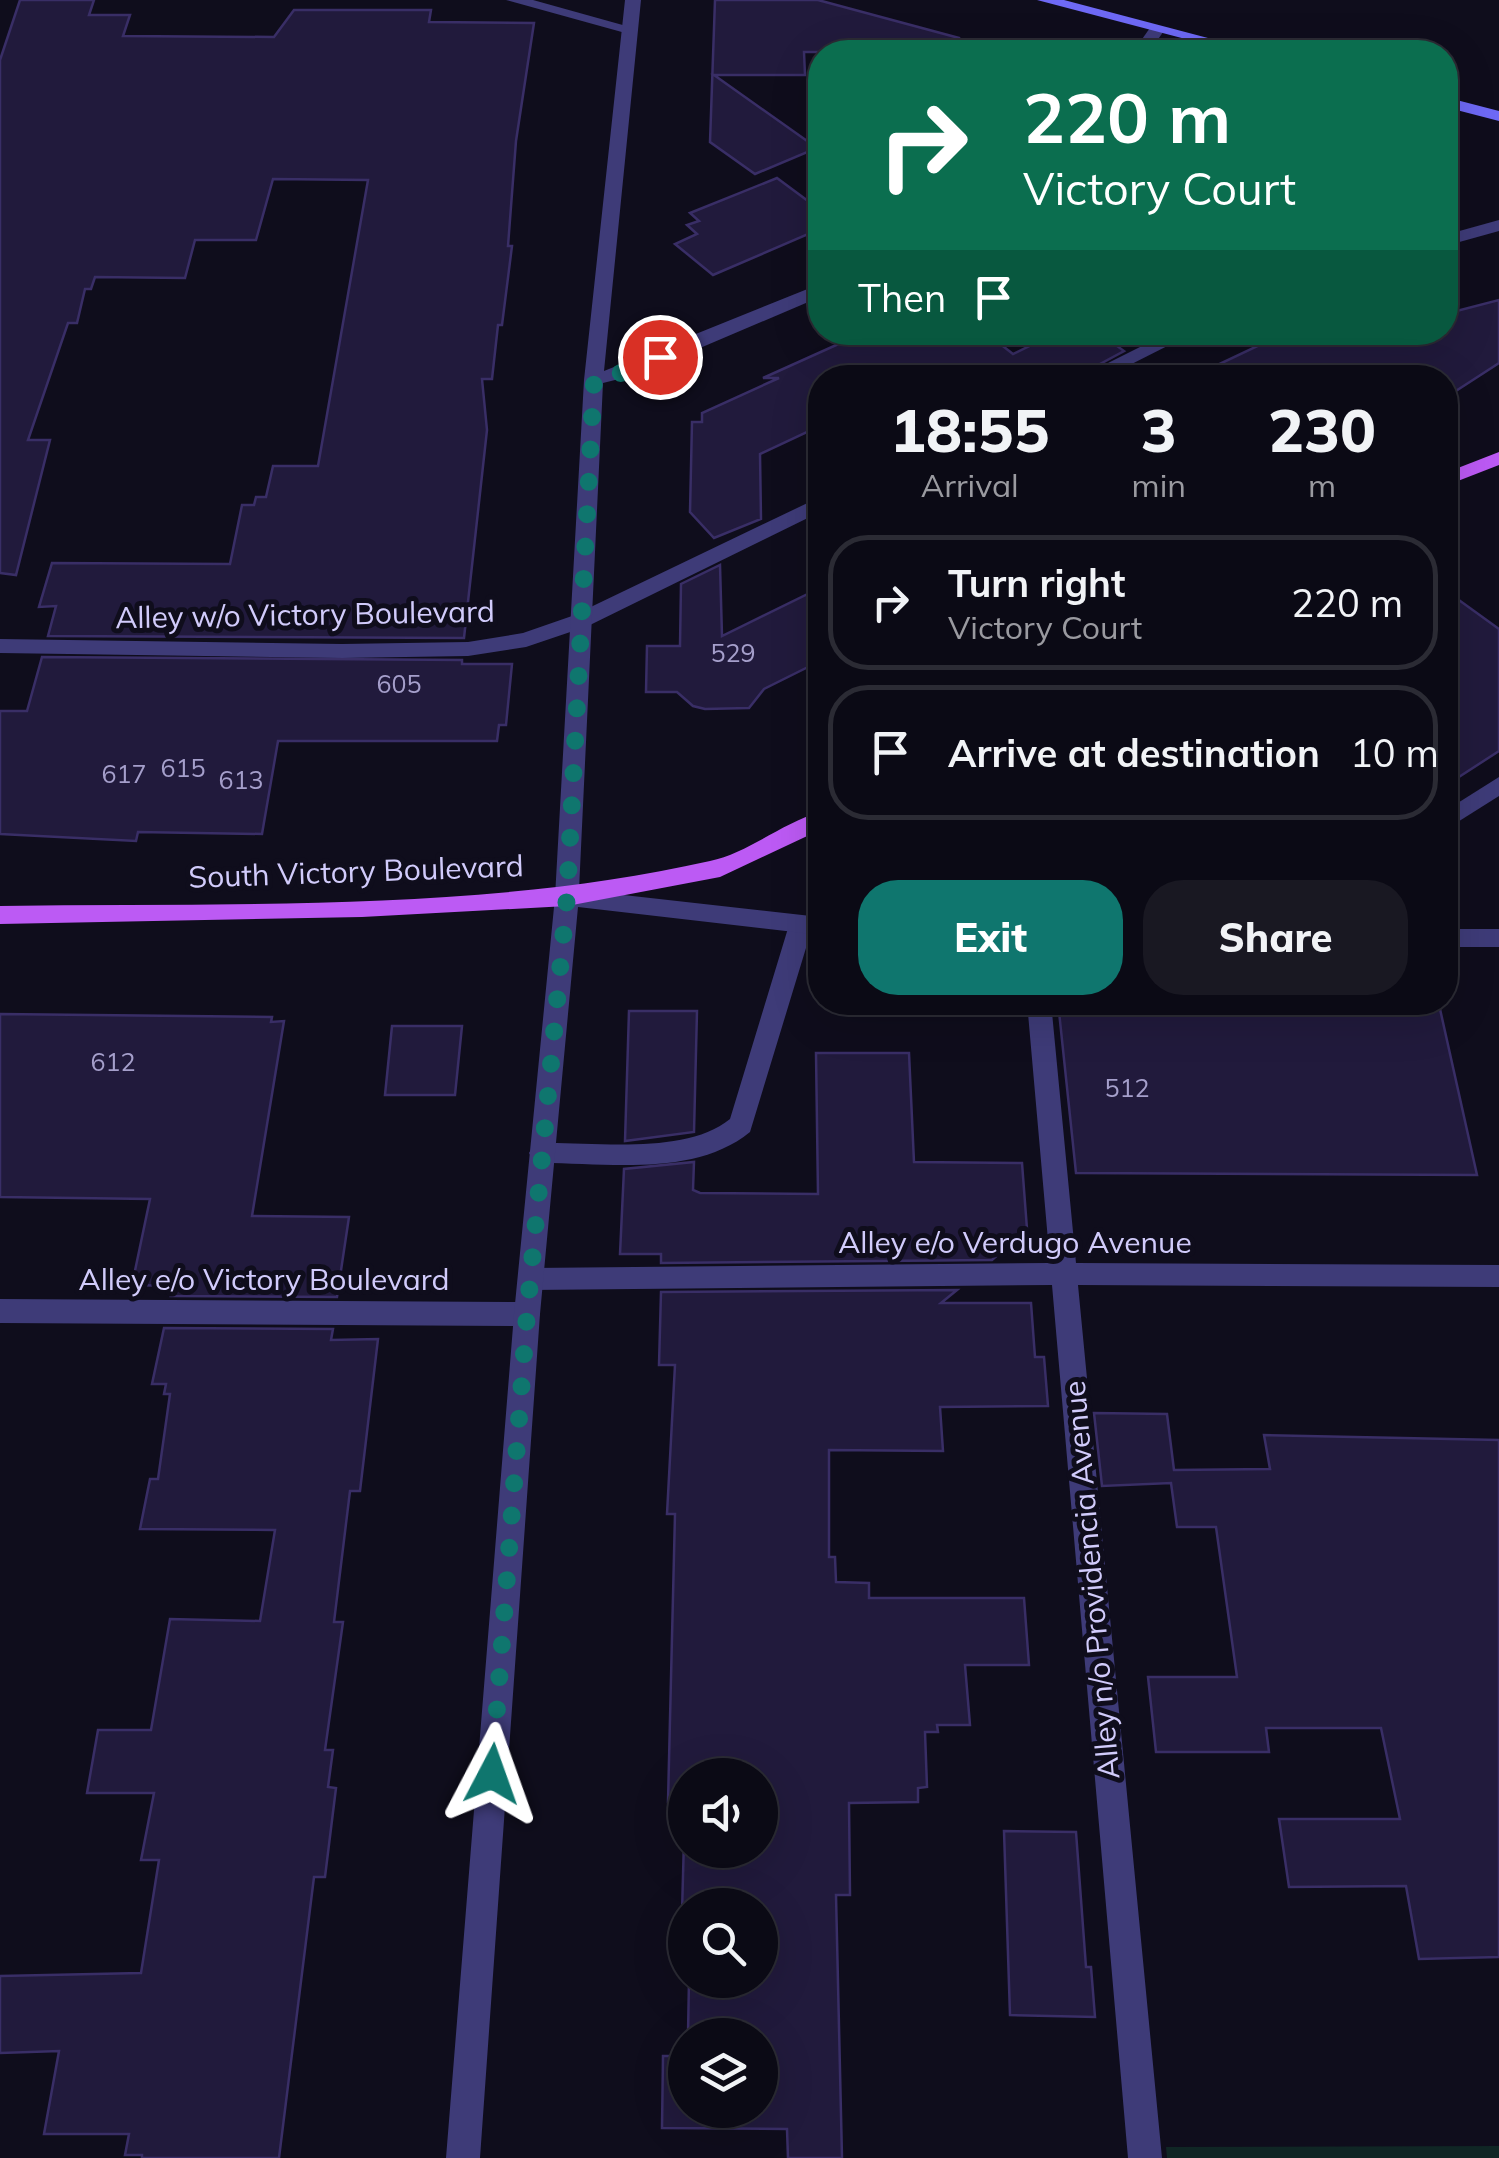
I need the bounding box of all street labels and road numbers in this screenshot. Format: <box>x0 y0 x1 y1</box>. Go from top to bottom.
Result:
street label: Alley w/o Victory Boulevard <box>115 592 495 636</box>
street label: South Victory Boulevard <box>188 846 524 896</box>
street label: Alley e/o Verdugo Avenue <box>838 1223 1192 1261</box>
street label: Alley e/o Victory Boulevard <box>79 1260 449 1298</box>
street label: Alley n/o Providencia Avenue <box>1055 1379 1127 1781</box>

